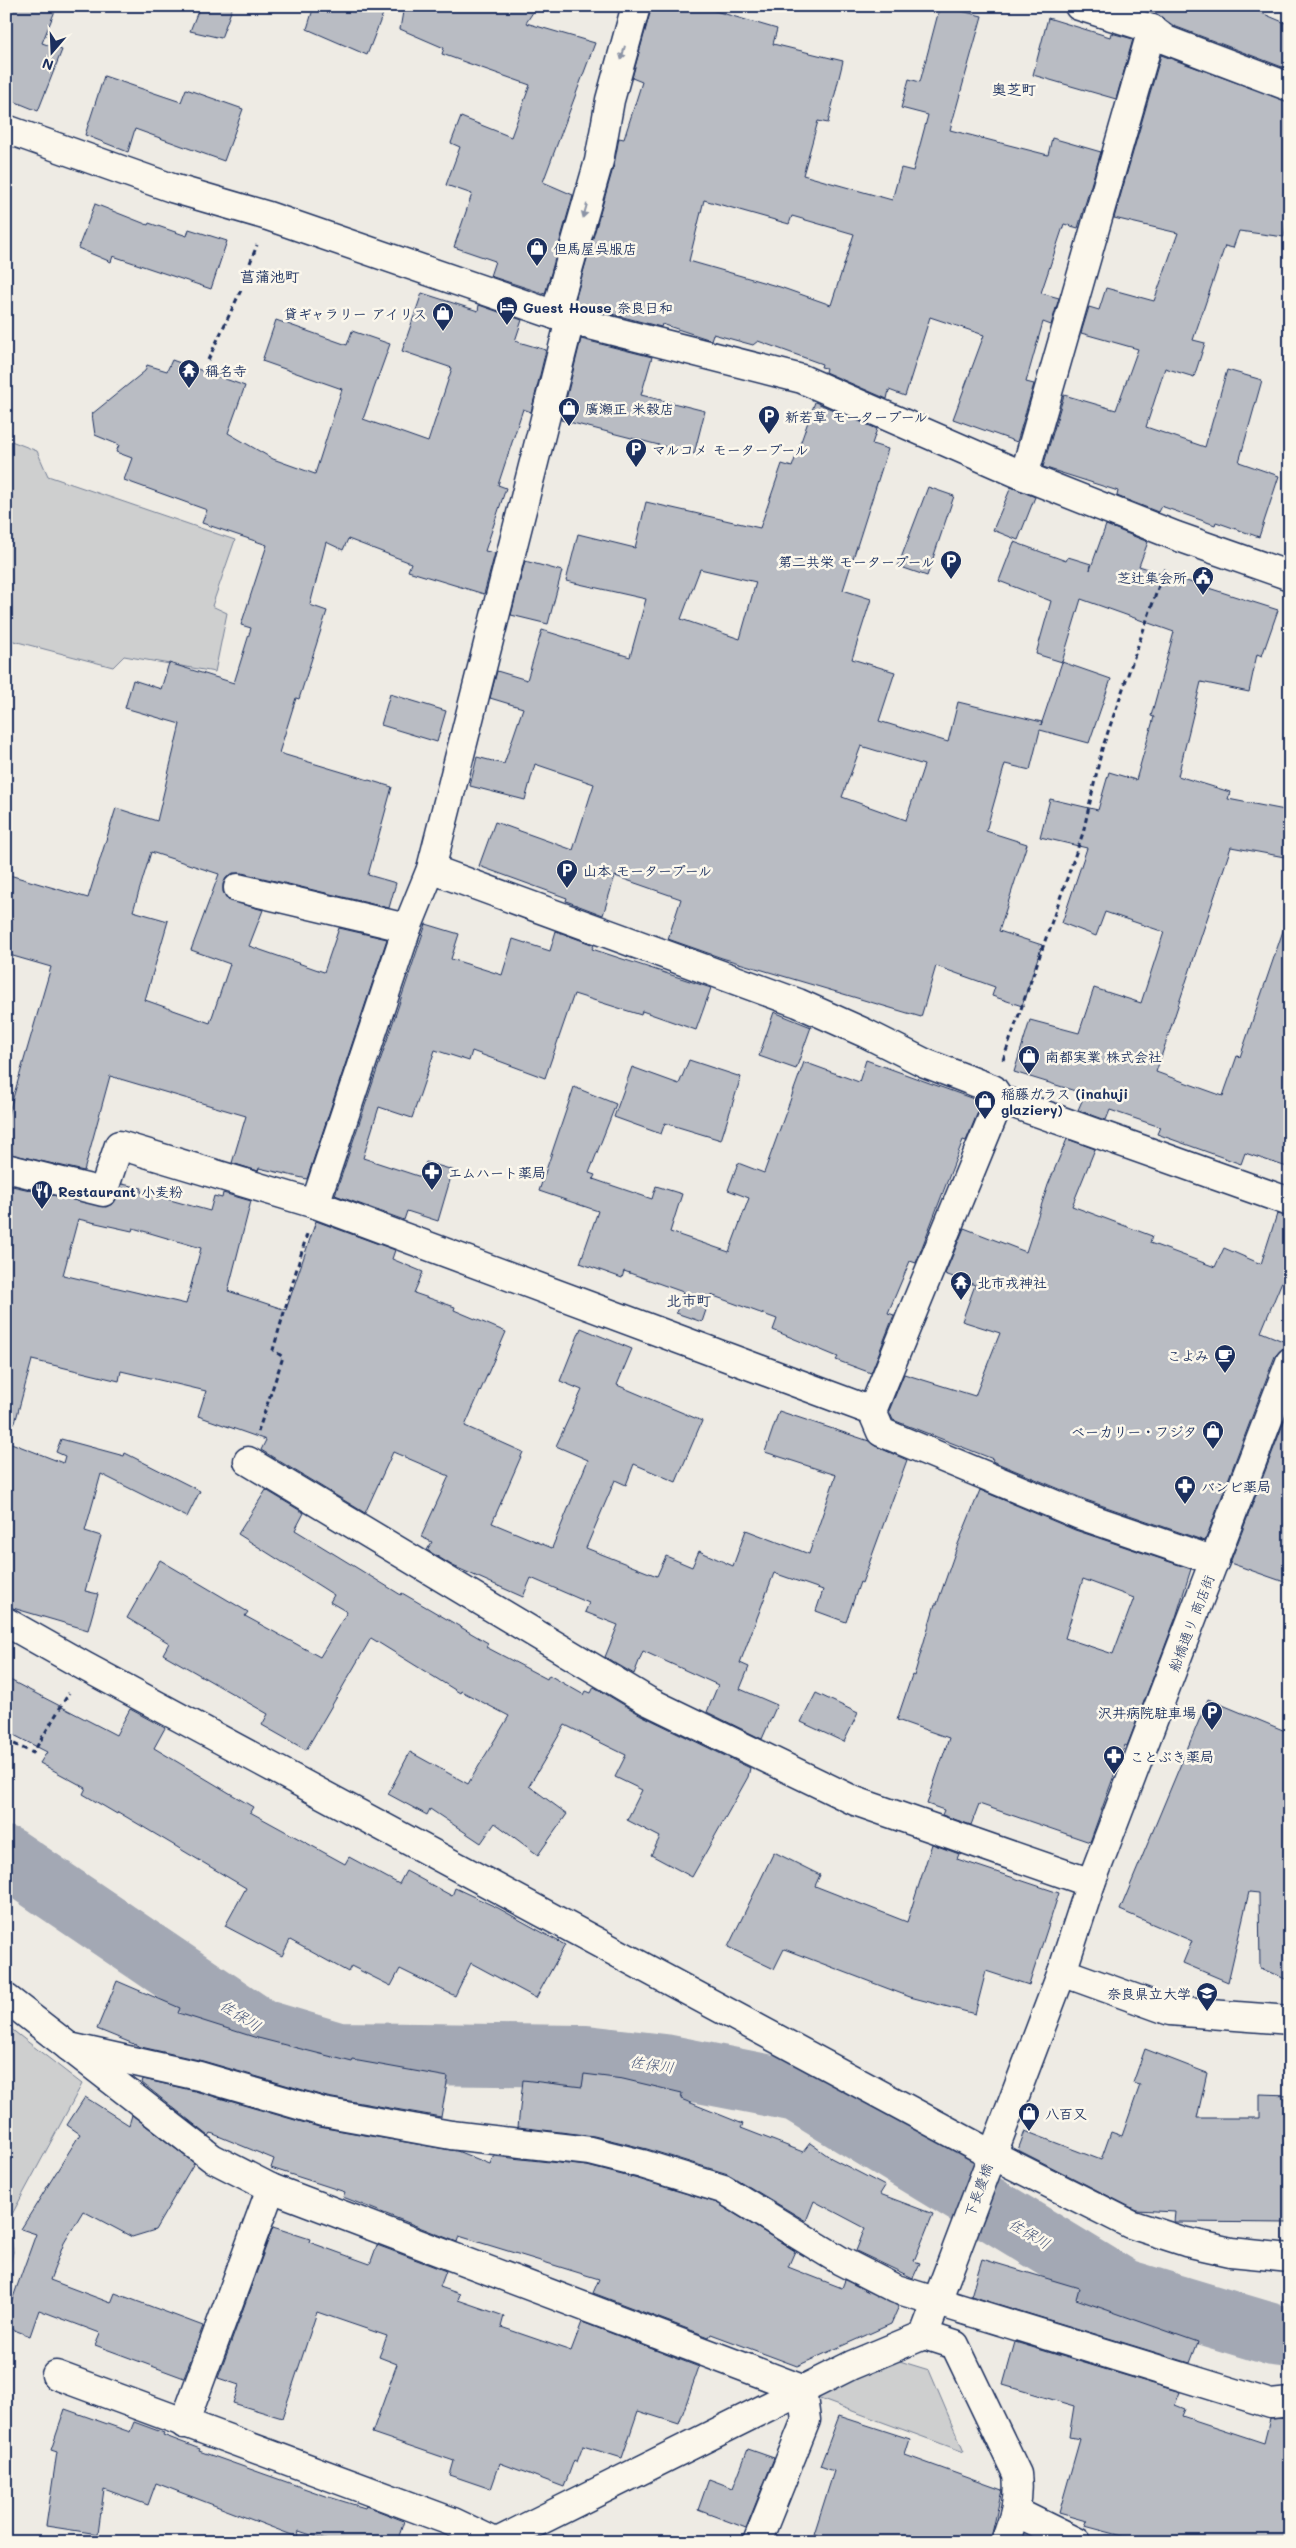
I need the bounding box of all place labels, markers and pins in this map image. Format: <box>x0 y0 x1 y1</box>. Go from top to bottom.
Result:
shop icon: 但馬屋呉服店 <box>525 236 549 267</box>
place label: 但馬屋呉服店 <box>553 239 637 258</box>
hotel icon: Guest House 奈良日和 <box>495 295 519 326</box>
place label: Guest House 奈良日和 <box>523 298 673 317</box>
shop icon: 貸ギャラリー アイリス <box>431 301 455 332</box>
place label: 貸ギャラリー アイリス <box>284 304 427 323</box>
temple icon: 稱名寺 <box>177 358 201 389</box>
place label: 稱名寺 <box>205 361 247 380</box>
shop icon: 廣瀬正 米穀店 <box>557 396 581 427</box>
place label: 廣瀬正 米穀店 <box>585 399 674 418</box>
parking icon: 新若草 モータープール <box>757 404 781 435</box>
place label: 新若草 モータープール <box>785 407 928 426</box>
parking icon: マルコメ モータープール <box>624 437 648 468</box>
place label: マルコメ モータープール <box>652 440 809 459</box>
parking icon: 第二共栄 モータープール <box>939 549 963 580</box>
place label: 第二共栄 モータープール <box>778 552 935 571</box>
public building icon: 芝辻集会所 <box>1191 565 1215 596</box>
place label: 芝辻集会所 <box>1117 568 1187 587</box>
parking icon: 山本 モータープール <box>555 858 579 889</box>
place label: 山本 モータープール <box>583 861 712 880</box>
shop icon: 南都実業 株式会社 <box>1017 1044 1041 1075</box>
place label: 南都実業 株式会社 <box>1045 1047 1162 1066</box>
place label: 稲藤ガラス (inahuji glaziery) <box>1001 1084 1128 1119</box>
shop icon: 稲藤ガラス (inahuji glaziery) <box>973 1089 997 1120</box>
pharmacy icon: エムハート薬局 <box>420 1160 444 1191</box>
place label: エムハート薬局 <box>448 1163 546 1182</box>
restaurant icon: Restaurant 小麦粉 <box>30 1179 54 1210</box>
place label: Restaurant 小麦粉 <box>58 1182 183 1201</box>
temple icon: 北市戎神社 <box>949 1270 973 1301</box>
place label: 北市戎神社 <box>977 1273 1047 1292</box>
cafe icon: こよみ <box>1213 1343 1237 1374</box>
place label: こよみ <box>1167 1346 1209 1365</box>
shop icon: ベーカリー・フジタ <box>1201 1419 1225 1450</box>
place label: ベーカリー・フジタ <box>1071 1422 1197 1441</box>
pharmacy icon: バンビ薬局 <box>1173 1474 1197 1505</box>
place label: バンビ薬局 <box>1201 1477 1271 1496</box>
parking icon: 沢井病院駐車場 <box>1200 1700 1224 1731</box>
place label: 沢井病院駐車場 <box>1098 1703 1196 1722</box>
pharmacy icon: ことぶき薬局 <box>1102 1744 1126 1775</box>
place label: ことぶき薬局 <box>1130 1747 1214 1766</box>
school or university icon: 奈良県立大学 <box>1195 1981 1219 2012</box>
place label: 奈良県立大学 <box>1107 1984 1191 2003</box>
shop icon: 八百又 <box>1017 2101 1041 2132</box>
place label: 八百又 <box>1045 2104 1087 2123</box>

